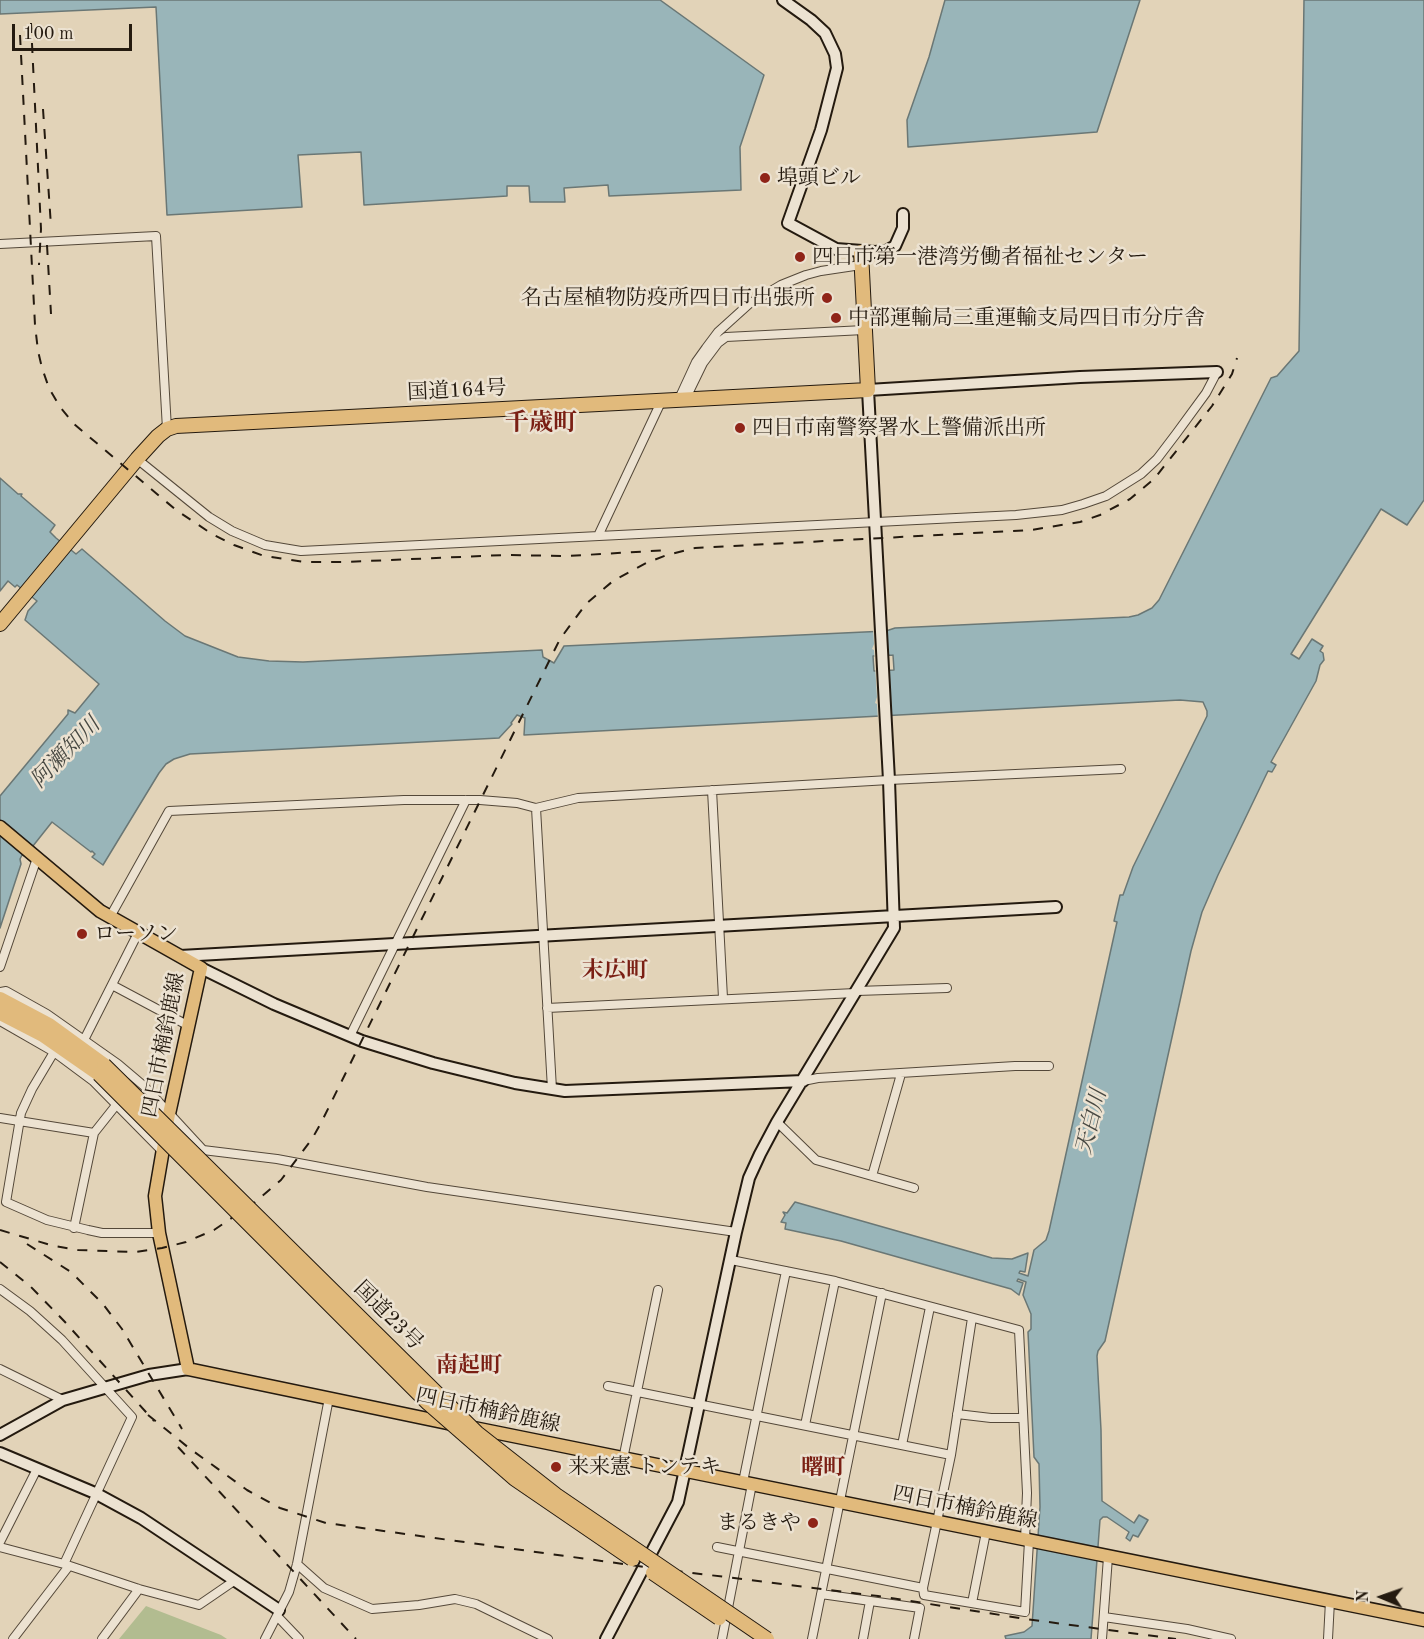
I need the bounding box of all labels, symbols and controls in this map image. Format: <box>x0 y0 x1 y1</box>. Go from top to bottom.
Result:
scale bar <box>15 12 135 50</box>
text: 100 m <box>23 25 74 43</box>
place label: 埠頭ビル <box>777 165 861 191</box>
marker: 埠頭ビル <box>758 171 772 185</box>
place label: 四日市第一港湾労働者福祉センター <box>812 244 1148 270</box>
marker: 四日市第一港湾労働者福祉センター <box>793 250 807 264</box>
place label: 名古屋植物防疫所四日市出張所 <box>521 285 815 311</box>
marker: 名古屋植物防疫所四日市出張所 <box>820 291 834 305</box>
place label: 中部運輸局三重運輸支局四日市分庁舎 <box>848 305 1205 331</box>
marker: 中部運輸局三重運輸支局四日市分庁舎 <box>829 311 843 325</box>
street label: 国道164号 <box>407 376 507 406</box>
district label: 千歳町 <box>505 410 577 438</box>
place label: 四日市南警察署水上警備派出所 <box>752 415 1046 441</box>
marker: 四日市南警察署水上警備派出所 <box>733 421 747 435</box>
water label: 阿瀬知川 <box>26 712 106 794</box>
place label: ローソン <box>94 921 178 947</box>
marker: ローソン <box>75 927 89 941</box>
district label: 末広町 <box>582 958 648 984</box>
street label: 四日市楠鈴鹿線 <box>138 970 190 1120</box>
water label: 天白川 <box>1071 1087 1113 1157</box>
street label: 国道23号 <box>348 1276 428 1356</box>
district label: 南起町 <box>436 1353 502 1379</box>
street label: 四日市楠鈴鹿線 <box>413 1383 563 1439</box>
place label: 来来憲 トンテキ <box>568 1454 721 1480</box>
district label: 曙町 <box>801 1455 845 1481</box>
marker: 来来憲 トンテキ <box>549 1460 563 1474</box>
street label: 四日市楠鈴鹿線 <box>890 1482 1040 1534</box>
place label: まるきや <box>717 1510 801 1536</box>
marker: まるきや <box>806 1516 820 1530</box>
north arrow <box>1352 1567 1412 1627</box>
text: N <box>1356 1590 1372 1603</box>

